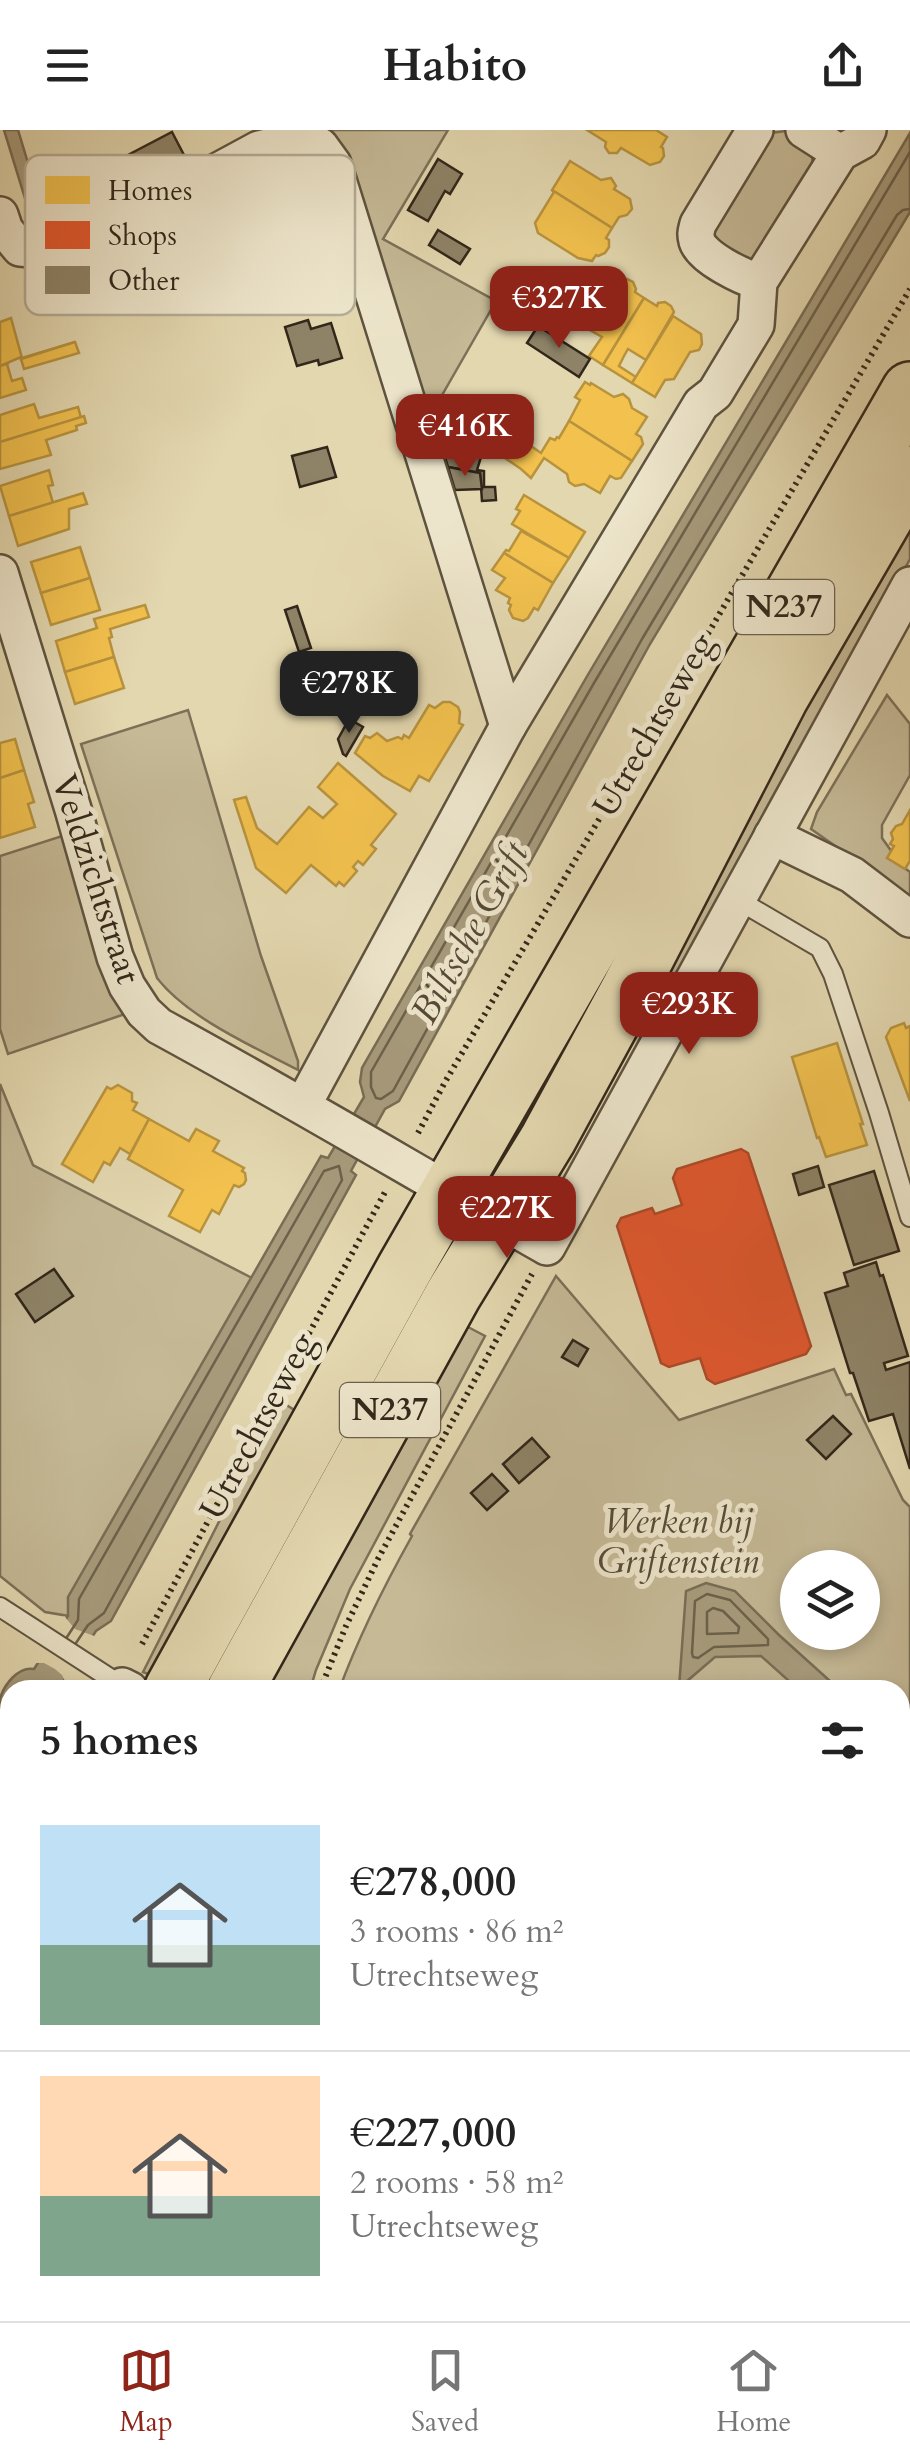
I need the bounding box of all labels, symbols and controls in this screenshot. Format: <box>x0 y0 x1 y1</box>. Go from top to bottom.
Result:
text: Habito <box>383 35 527 96</box>
icon: menu <box>40 38 95 93</box>
icon: share <box>815 38 870 93</box>
legend <box>25 155 355 315</box>
text: Homes <box>108 172 192 210</box>
text: Shops <box>108 217 177 255</box>
text: Other <box>108 262 180 300</box>
pin: €327K <box>489 266 629 351</box>
text: €327K <box>512 276 606 320</box>
pin: €416K <box>395 394 535 479</box>
text: €416K <box>418 404 512 448</box>
road number: N237 <box>734 580 834 634</box>
street label: Utrechtseweg <box>582 624 726 826</box>
pin: €278K <box>279 651 419 736</box>
text: €278K <box>302 661 396 705</box>
street label: Veldzichtstraat <box>40 768 152 990</box>
water label: Biltsche Grift <box>399 832 542 1033</box>
pin: €293K <box>619 972 759 1057</box>
text: €293K <box>642 982 736 1026</box>
pin: €227K <box>437 1176 577 1261</box>
text: €227K <box>460 1186 554 1230</box>
street label: Utrechtseweg <box>189 1324 328 1528</box>
road number: N237 <box>340 1383 440 1437</box>
park label: Werken bij Griftenstein <box>597 1498 759 1586</box>
map controls <box>780 1550 880 1650</box>
button: layers <box>780 1550 880 1650</box>
text: 5 homes <box>40 1712 198 1769</box>
icon: filters <box>815 1713 870 1768</box>
text: €278,000 <box>350 1853 516 1910</box>
icon: home <box>120 1865 240 1985</box>
text: 3 rooms · 86 m² <box>350 1910 563 1954</box>
text: Utrechtseweg <box>350 1954 538 1998</box>
text: €227,000 <box>350 2104 516 2161</box>
icon: home <box>120 2116 240 2236</box>
text: 2 rooms · 58 m² <box>350 2161 563 2205</box>
text: Utrechtseweg <box>350 2205 538 2249</box>
tab: Map <box>119 2343 174 2441</box>
tab: Saved <box>411 2343 479 2441</box>
tab: Home <box>716 2343 791 2441</box>

